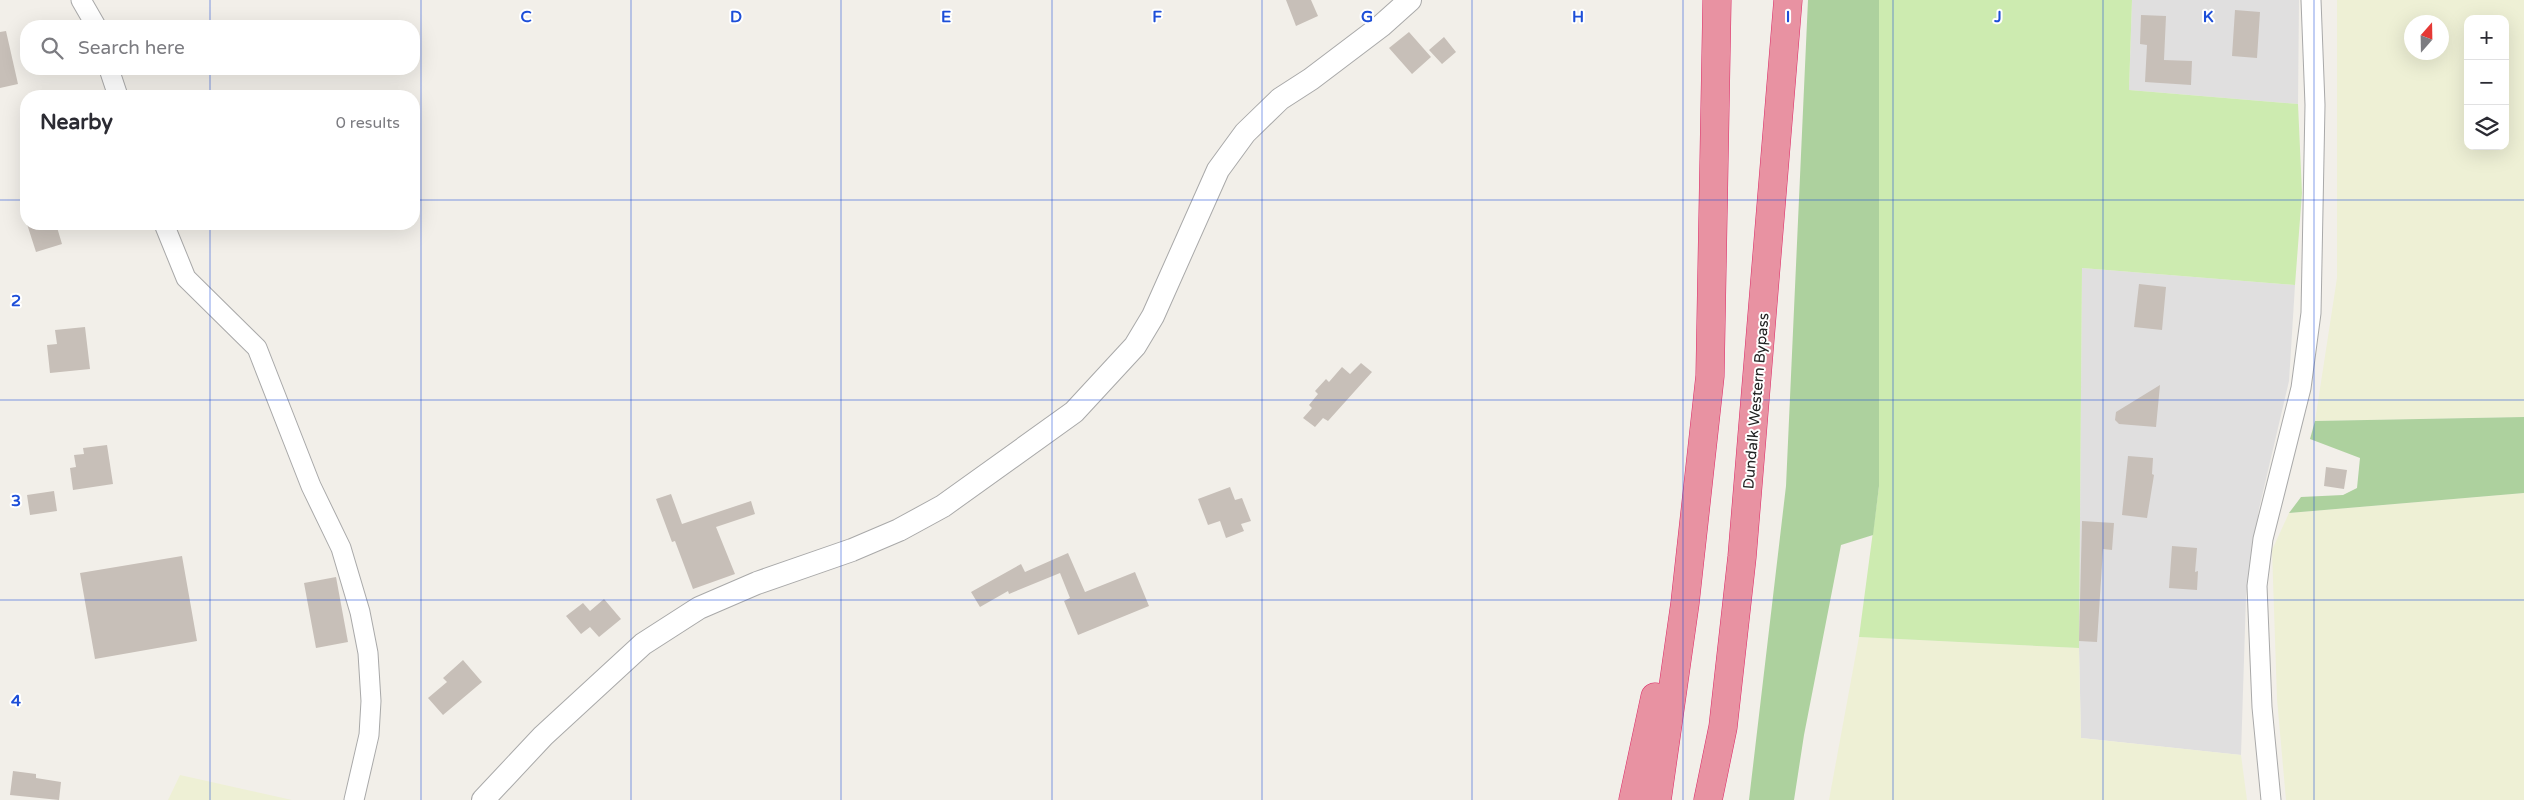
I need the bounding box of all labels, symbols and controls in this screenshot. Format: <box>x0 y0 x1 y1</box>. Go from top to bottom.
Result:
text: C <box>520 7 532 27</box>
text: D <box>730 7 742 27</box>
text: E <box>941 7 951 27</box>
text: F <box>1152 7 1162 27</box>
text: G <box>1361 7 1373 27</box>
text: H <box>1572 7 1584 27</box>
text: I <box>1786 7 1790 27</box>
text: J <box>1993 7 2002 27</box>
text: K <box>2203 7 2214 27</box>
north arrow <box>2404 15 2449 60</box>
map controls <box>2464 15 2509 150</box>
button: + <box>2464 15 2509 60</box>
search box <box>20 20 420 75</box>
icon: search <box>38 34 66 62</box>
text: Search here <box>78 37 185 59</box>
button: − <box>2464 60 2509 105</box>
button: layers <box>2464 105 2509 150</box>
text: Nearby <box>40 110 113 135</box>
text: 0 results <box>336 113 400 133</box>
text: 2 <box>11 291 21 311</box>
street label: Dundalk Western Bypass <box>1739 312 1773 490</box>
text: 3 <box>11 491 21 511</box>
text: 4 <box>11 691 21 711</box>

